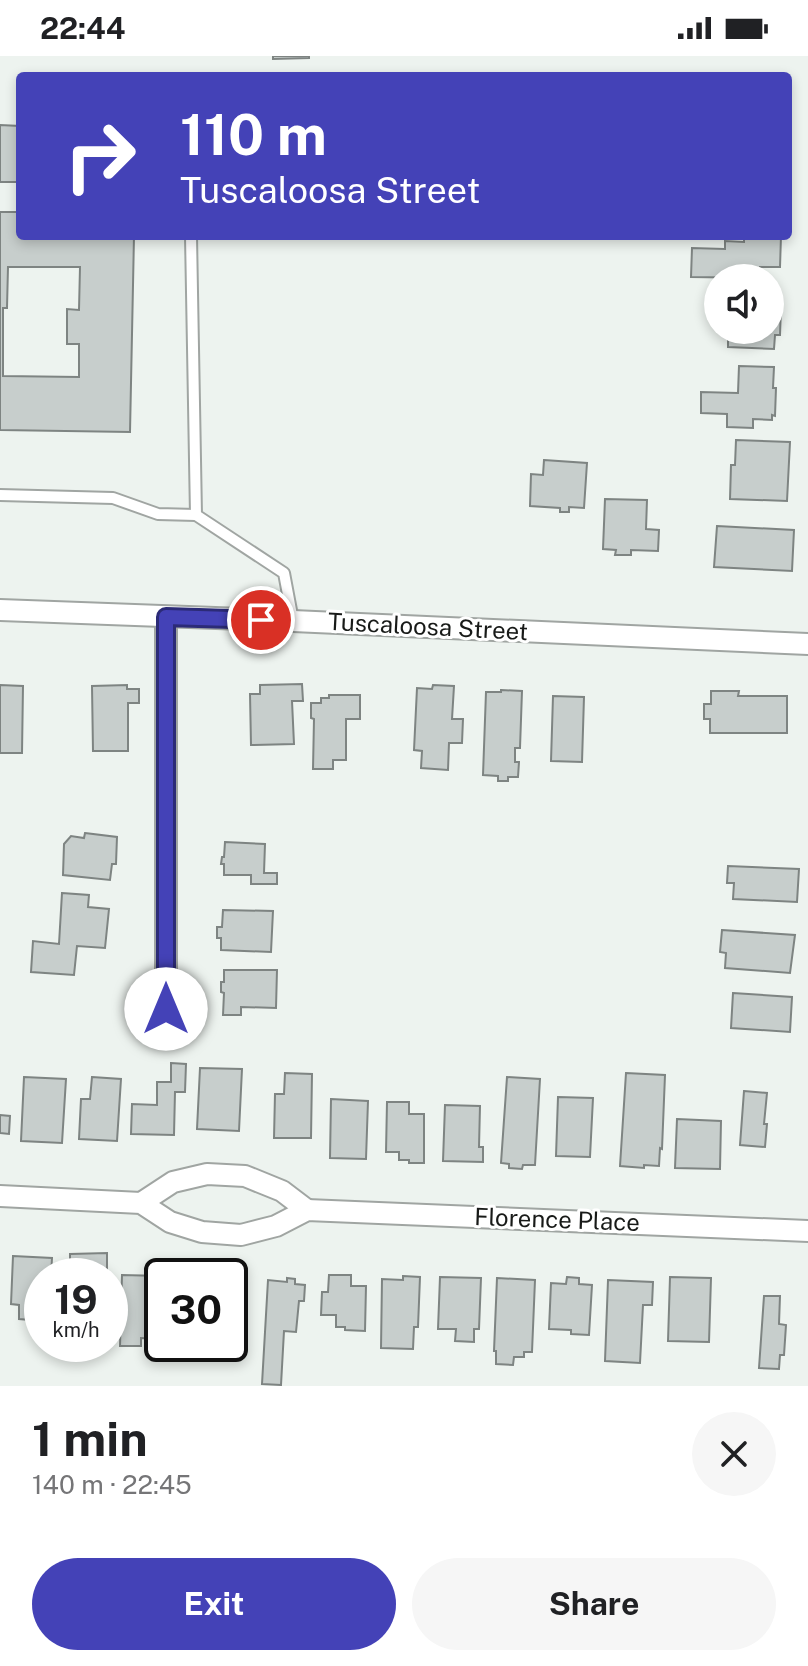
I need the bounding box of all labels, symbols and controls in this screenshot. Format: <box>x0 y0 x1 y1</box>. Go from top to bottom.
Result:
text: 22:44 <box>40 10 125 46</box>
text: 110 m <box>180 102 327 168</box>
icon: right <box>48 104 152 208</box>
text: Tuscaloosa Street <box>180 169 480 211</box>
map controls <box>704 264 784 344</box>
button: sound <box>704 264 784 344</box>
pin <box>227 586 295 654</box>
icon: arrive <box>239 598 283 642</box>
street label: Tuscaloosa Street <box>327 607 529 645</box>
position arrow <box>124 967 208 1051</box>
street label: Florence Place <box>474 1202 640 1236</box>
speed limit sign: 30 <box>144 1258 248 1362</box>
text: 19 <box>54 1276 98 1323</box>
text: km/h <box>52 1318 100 1342</box>
text: 1 min <box>32 1410 148 1467</box>
button: close <box>692 1412 776 1496</box>
text: 140 m · 22:45 <box>32 1469 192 1500</box>
button: Exit <box>32 1558 396 1650</box>
button: Share <box>412 1558 776 1650</box>

